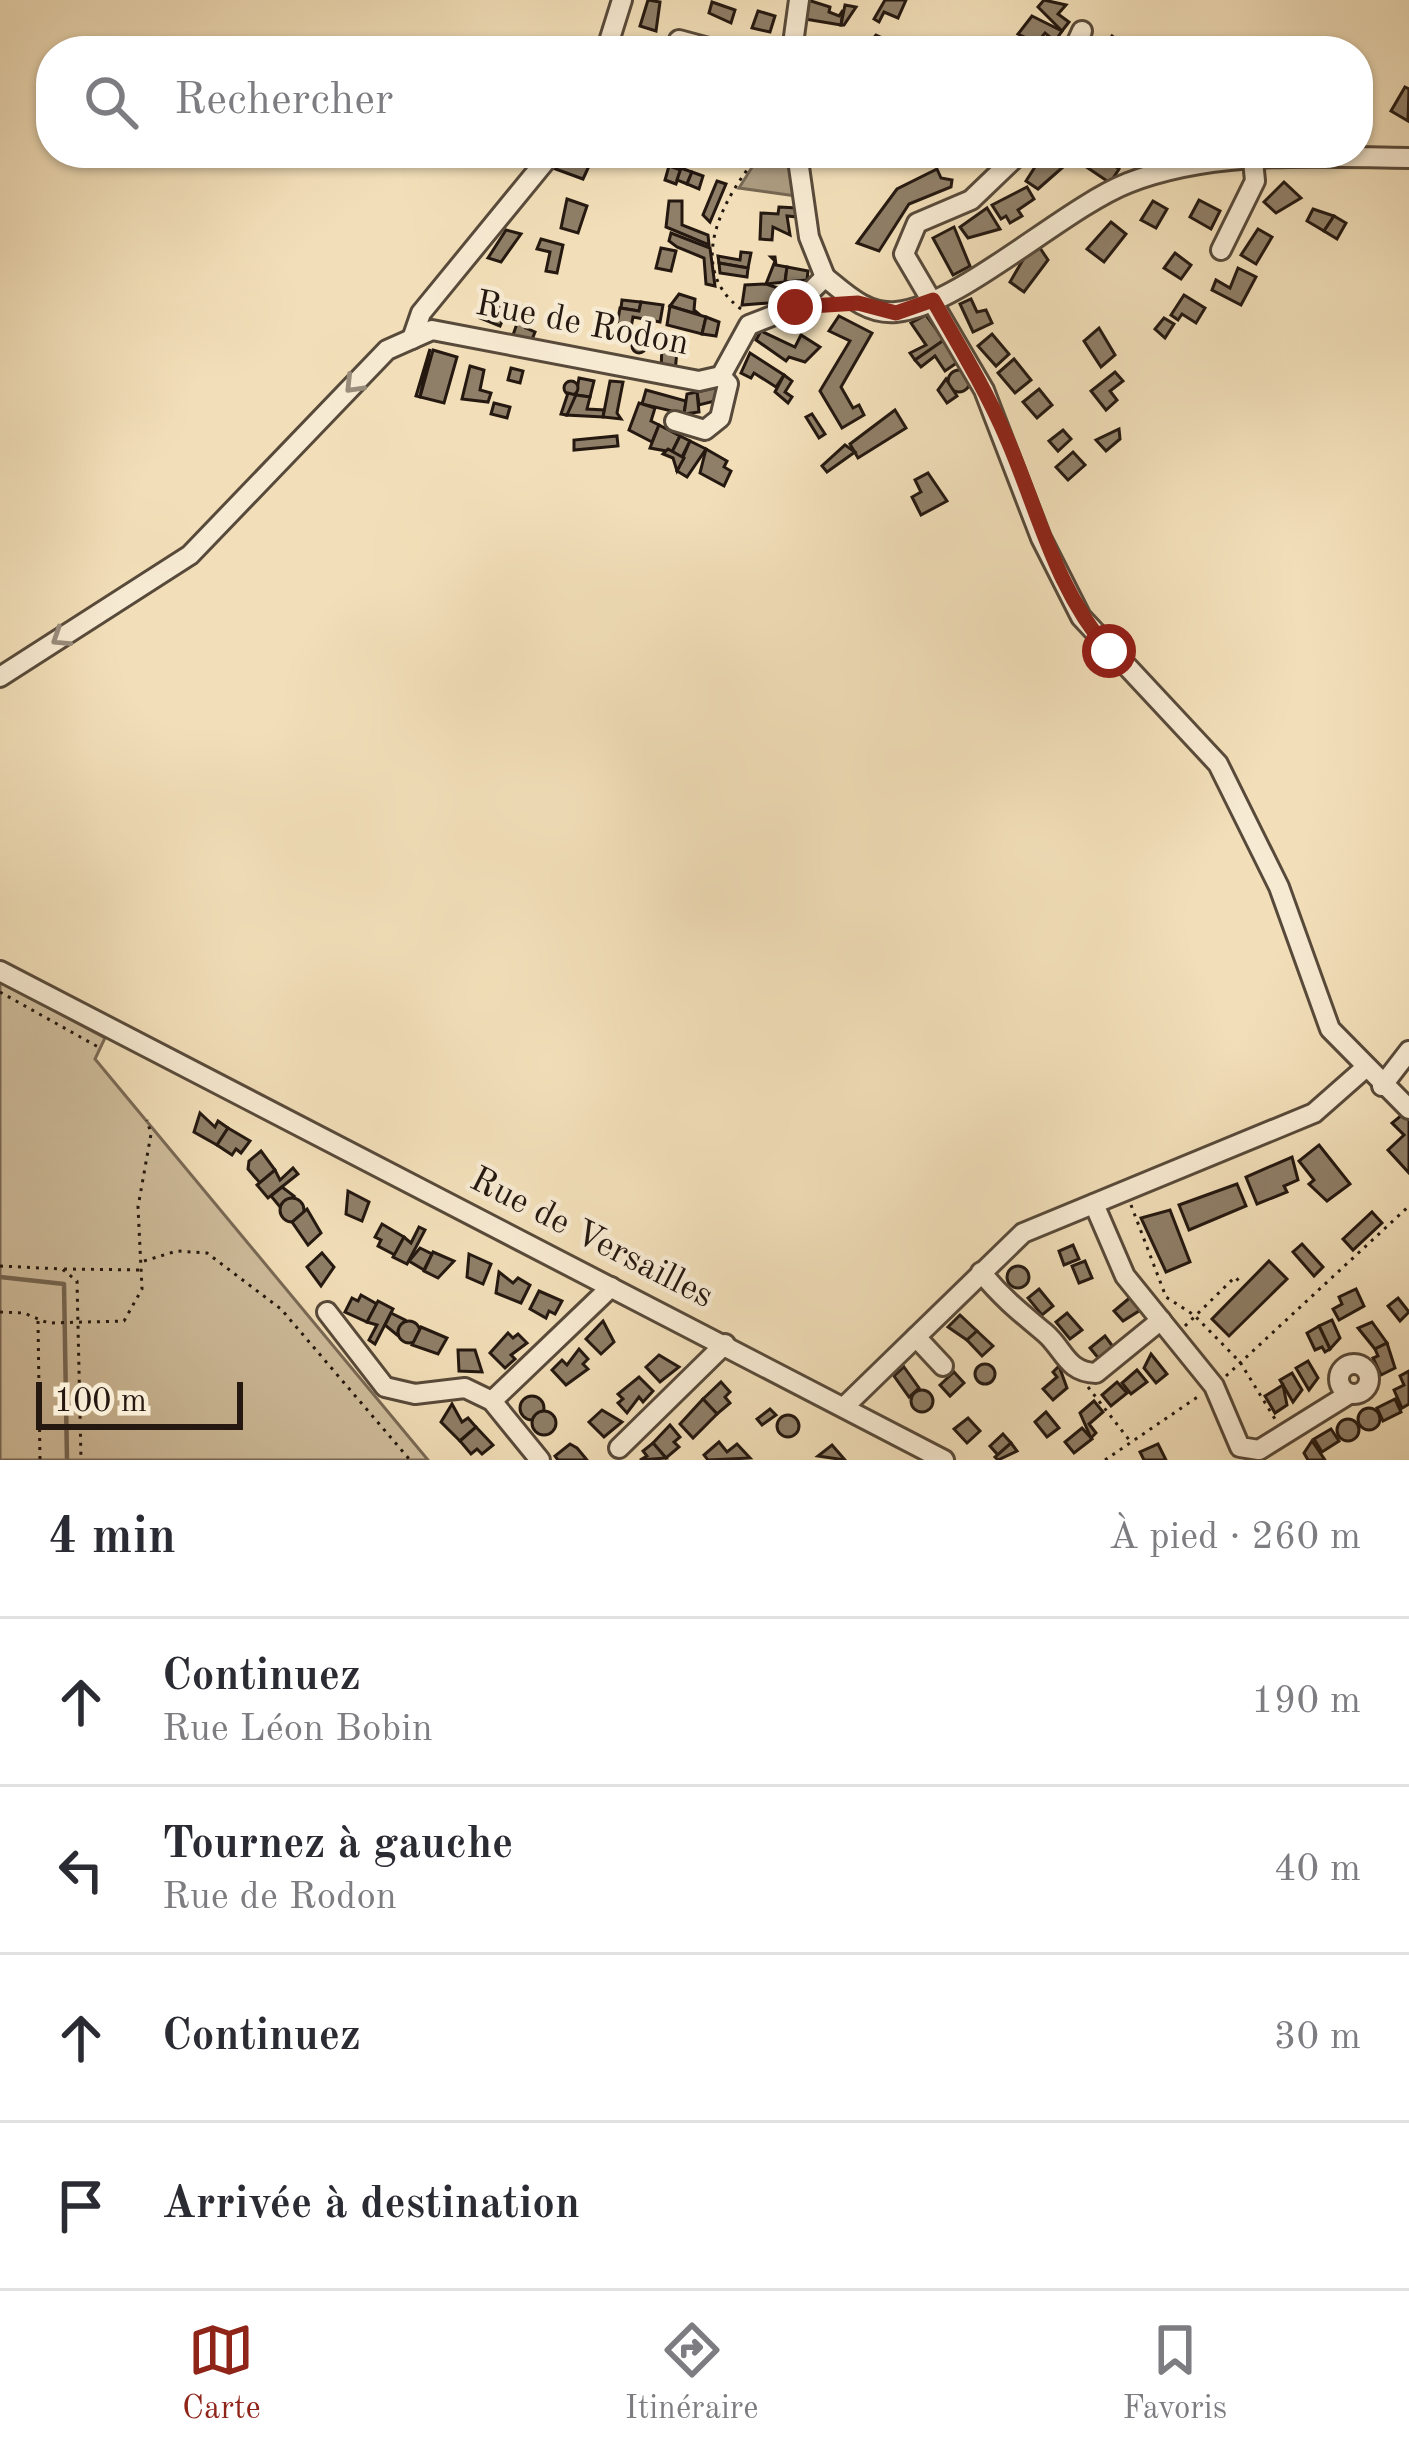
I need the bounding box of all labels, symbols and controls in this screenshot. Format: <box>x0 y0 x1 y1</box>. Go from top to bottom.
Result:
search box <box>36 36 1373 168</box>
icon: search <box>78 69 144 135</box>
text: Rechercher <box>174 79 393 124</box>
route end <box>768 280 822 334</box>
street label: Rue de Rodon <box>472 287 692 363</box>
one-way arrow <box>346 371 368 393</box>
one-way arrow <box>51 624 73 647</box>
route start <box>1082 624 1136 678</box>
street label: Rue de Versailles <box>464 1162 718 1316</box>
scale bar <box>36 1376 243 1429</box>
text: 100 m <box>54 1386 147 1419</box>
text: 4 min <box>48 1513 176 1564</box>
text: À pied · 260 m <box>1109 1518 1361 1557</box>
text: Continuez <box>162 1655 361 1700</box>
icon: ahead <box>48 1669 114 1735</box>
text: 190 m <box>1251 1682 1361 1721</box>
text: Rue Léon Bobin <box>162 1710 433 1749</box>
text: Tournez à gauche <box>162 1823 513 1868</box>
icon: left <box>48 1837 114 1903</box>
text: 40 m <box>1274 1850 1361 1889</box>
text: Rue de Rodon <box>162 1878 397 1917</box>
icon: ahead <box>48 2005 114 2071</box>
text: Continuez <box>162 2015 361 2060</box>
text: 30 m <box>1274 2018 1361 2057</box>
icon: arrive <box>48 2173 114 2239</box>
text: Arrivée à destination <box>162 2183 580 2228</box>
tab: Carte <box>182 2317 261 2430</box>
tab: Itinéraire <box>625 2317 759 2430</box>
tab: Favoris <box>1123 2317 1227 2430</box>

